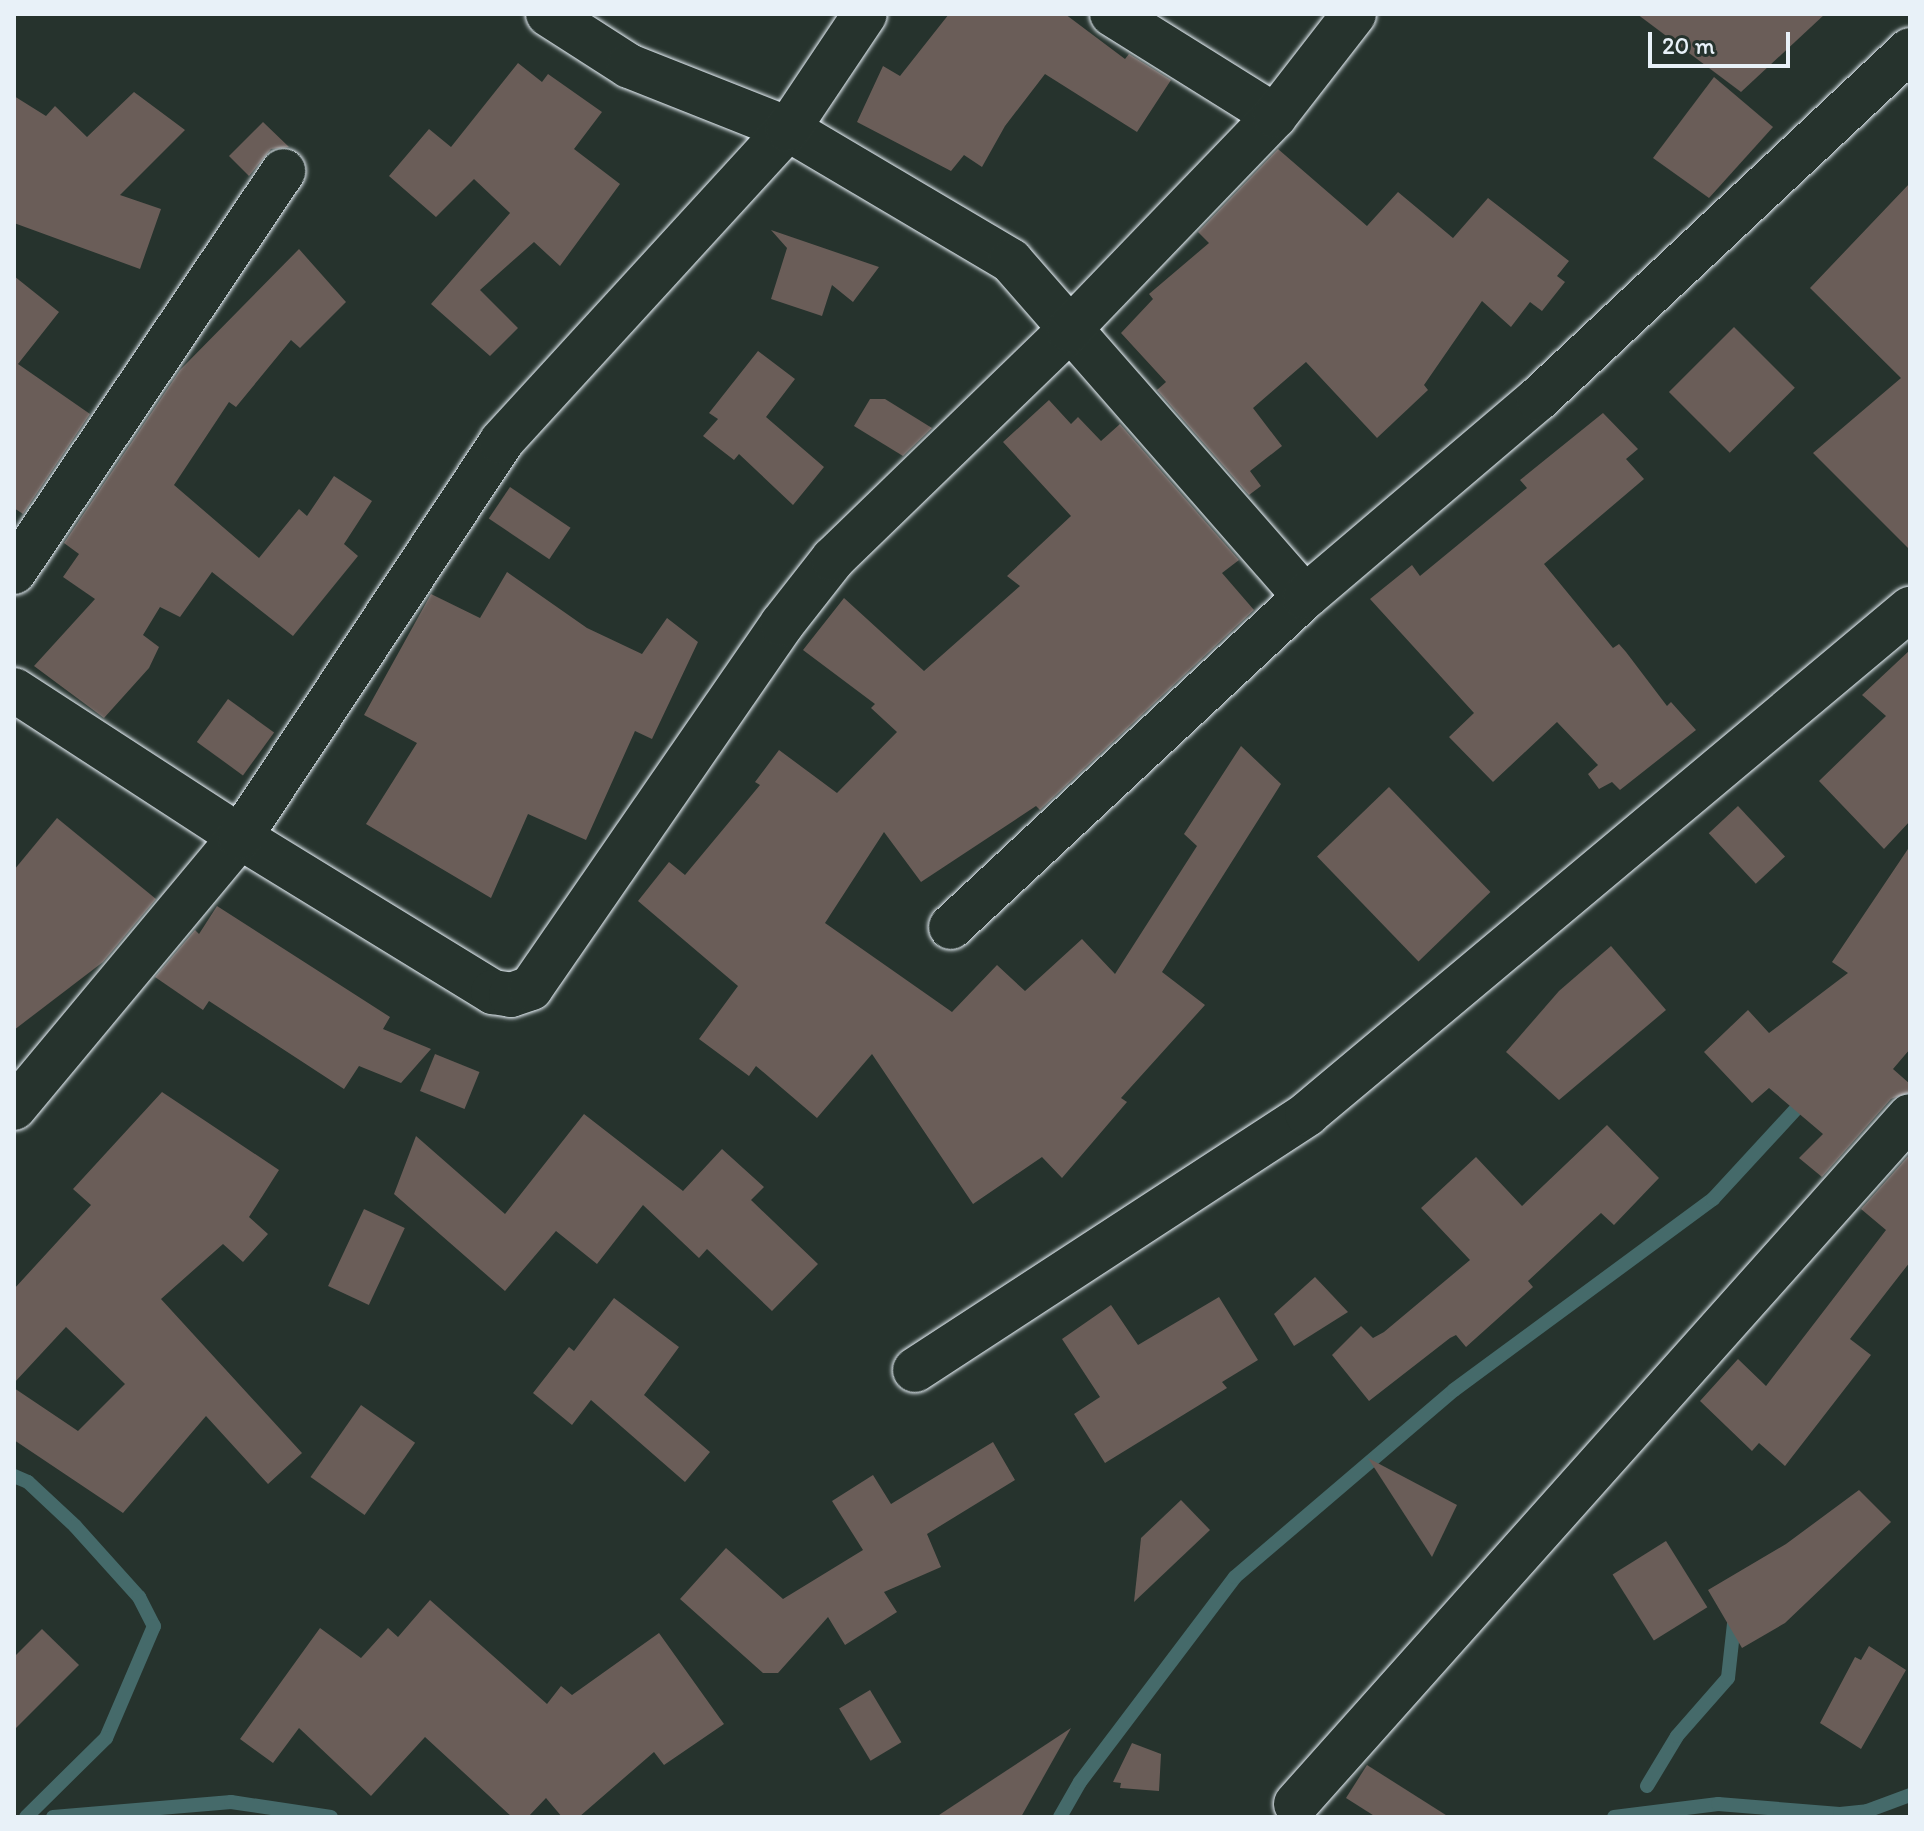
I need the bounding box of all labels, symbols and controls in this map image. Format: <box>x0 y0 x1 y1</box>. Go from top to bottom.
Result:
scale bar <box>1652 16 1794 66</box>
text: 20 m <box>1662 31 1715 60</box>

